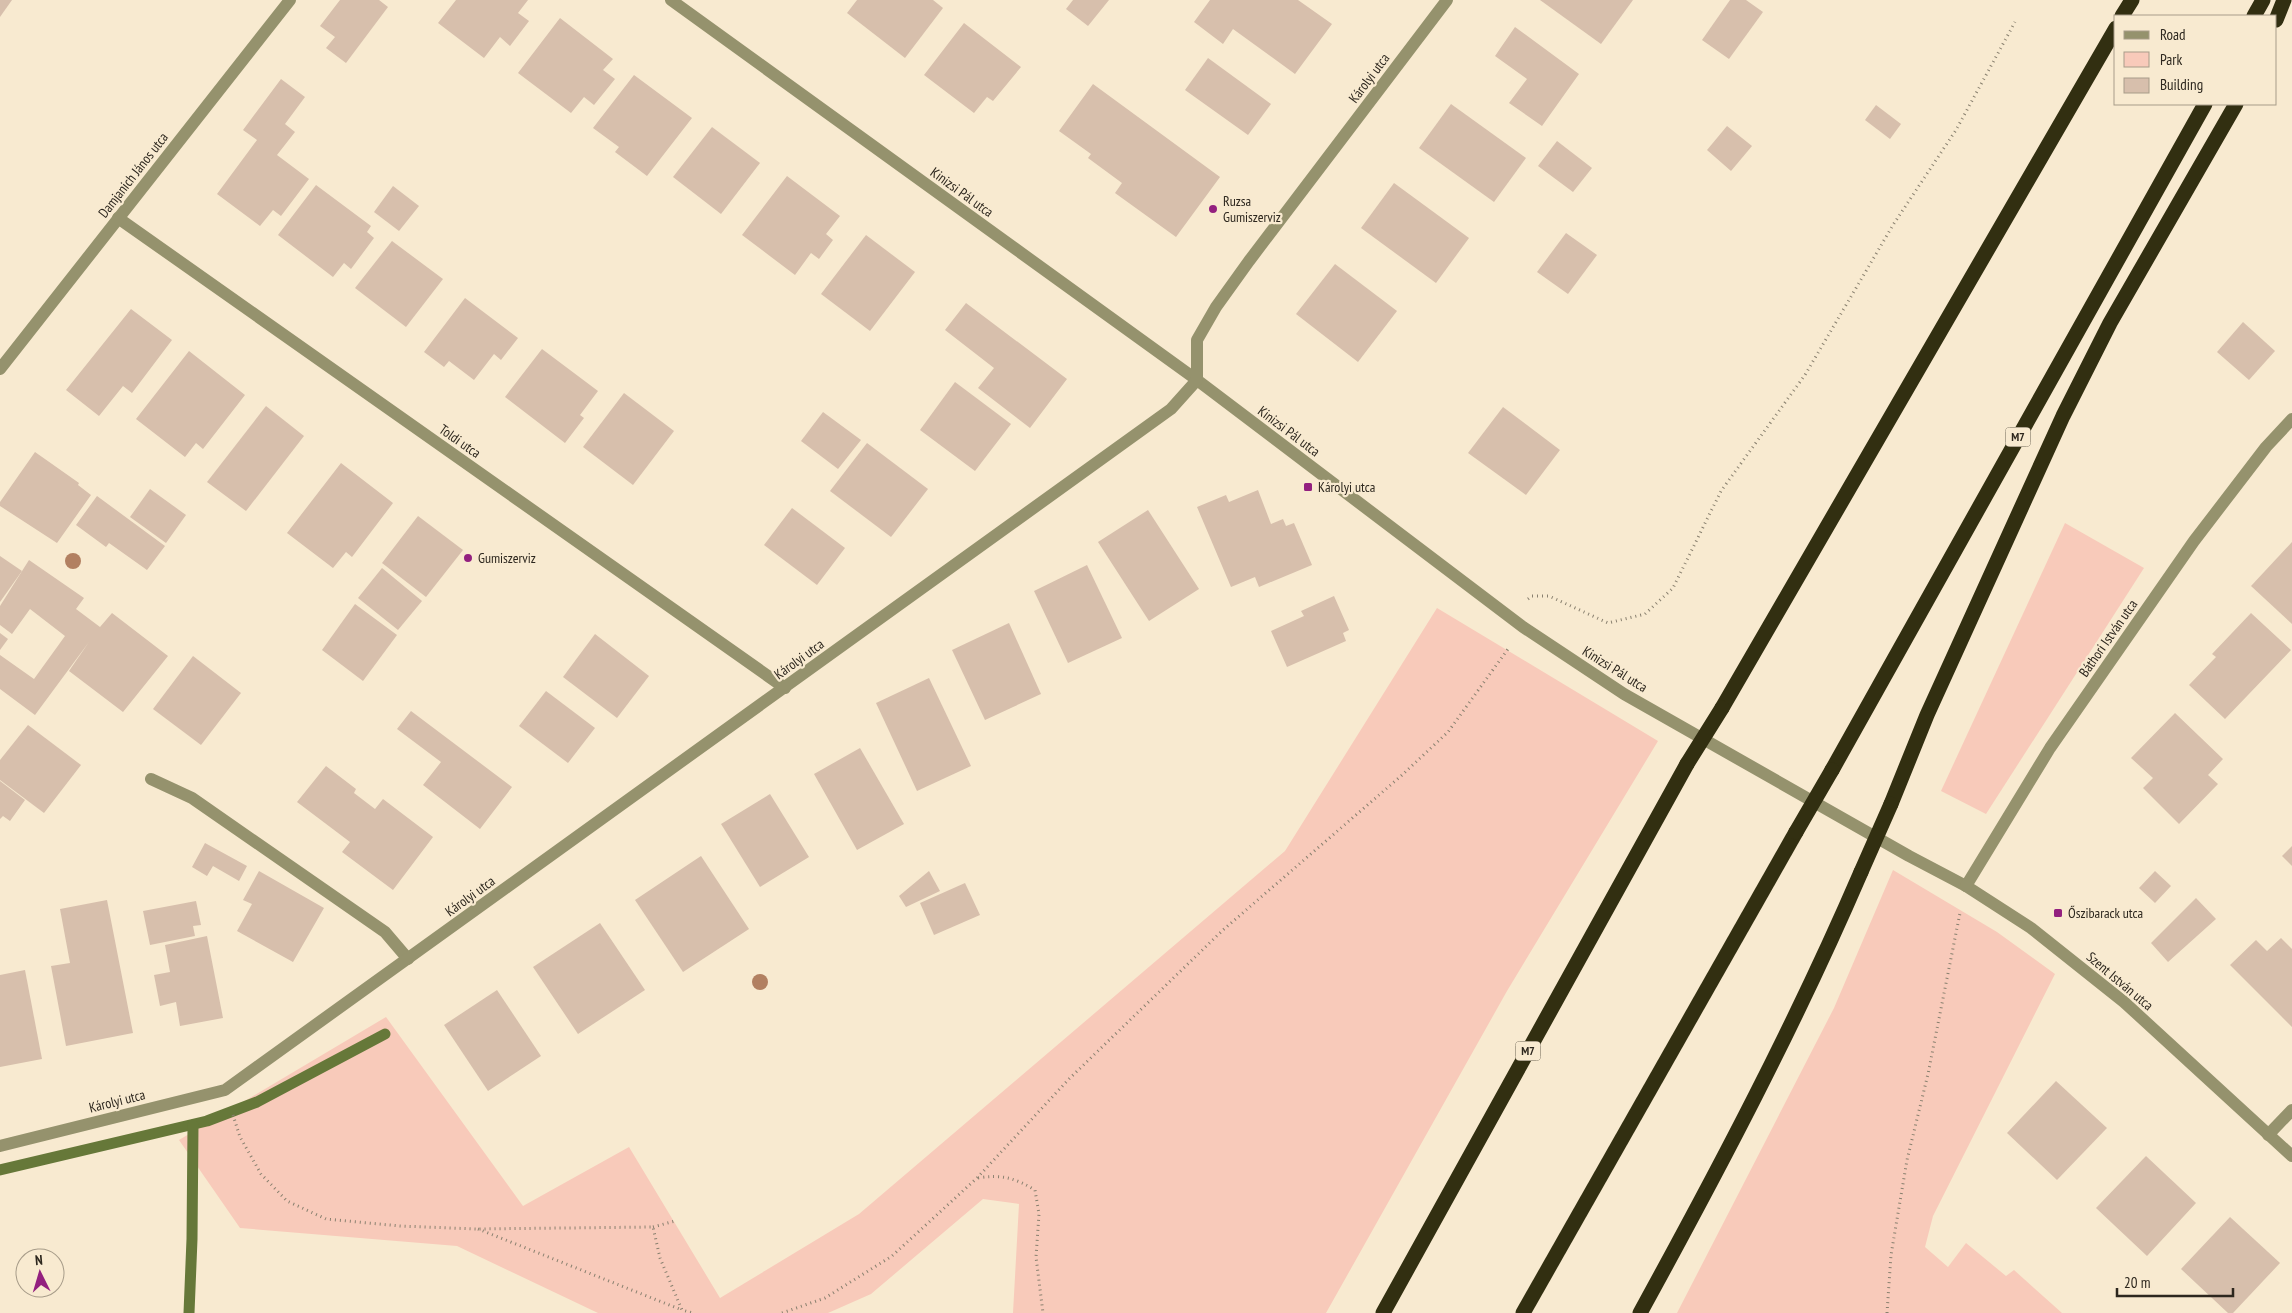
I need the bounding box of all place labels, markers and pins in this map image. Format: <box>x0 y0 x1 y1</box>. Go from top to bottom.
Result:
place label: Ruzsa Gumiszerviz <box>1223 192 1281 226</box>
marker: Ruzsa Gumiszerviz <box>1207 203 1219 215</box>
place label: Károlyi utca <box>1318 478 1375 496</box>
marker: Károlyi utca <box>1302 481 1314 493</box>
place label: Gumiszerviz <box>478 549 536 567</box>
marker: Gumiszerviz <box>462 552 474 564</box>
place label: Őszibarack utca <box>2068 904 2143 922</box>
marker: Őszibarack utca <box>2052 907 2064 919</box>

